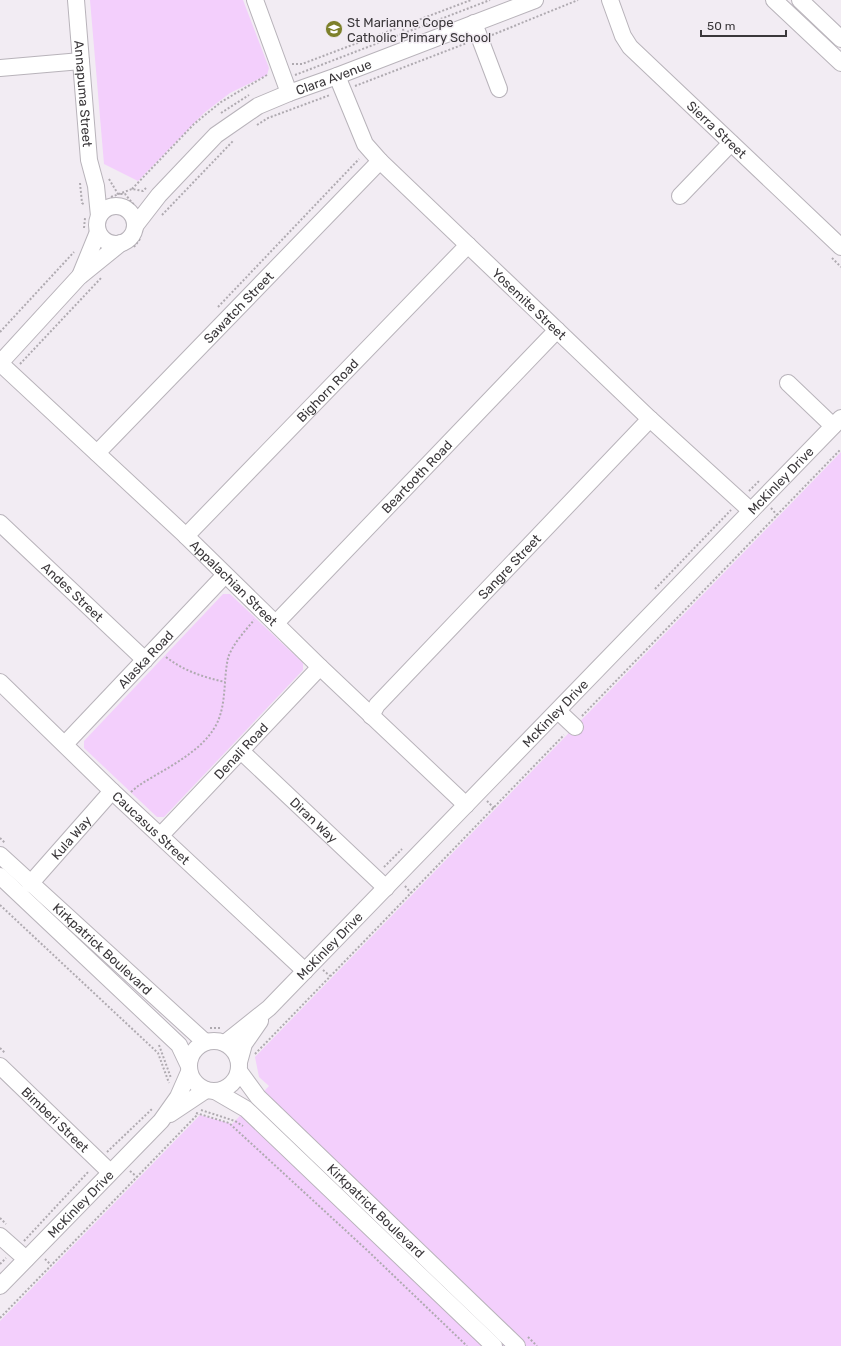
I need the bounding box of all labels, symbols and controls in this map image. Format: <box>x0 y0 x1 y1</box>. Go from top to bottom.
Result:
scale bar <box>701 12 786 38</box>
place label: St Marianne Cope Catholic Primary School <box>347 15 491 45</box>
school or university icon: St Marianne Cope Catholic Primary School <box>324 19 344 39</box>
text: 50 m <box>707 19 735 33</box>
street label: Annapuma Street <box>71 40 95 148</box>
street label: Clara Avenue <box>294 56 374 98</box>
street label: Sierra Street <box>684 98 749 161</box>
street label: Yosemite Street <box>489 265 569 343</box>
street label: Sawatch Street <box>201 269 277 346</box>
street label: Bighorn Road <box>294 356 362 425</box>
street label: Beartooth Road <box>379 437 455 516</box>
street label: McKinley Drive <box>745 444 817 518</box>
street label: Sangre Street <box>475 531 544 602</box>
street label: Appalachian Street <box>187 537 280 629</box>
street label: Andes Street <box>38 559 106 625</box>
street label: Alaska Road <box>115 628 177 691</box>
street label: McKinley Drive <box>519 677 591 750</box>
street label: Denali Road <box>211 720 271 782</box>
street label: Caucasus Street <box>109 788 193 868</box>
street label: Diran Way <box>287 794 340 846</box>
street label: Kula Way <box>48 813 95 863</box>
street label: Kirkpatrick Boulevard <box>50 900 155 998</box>
street label: McKinley Drive <box>294 909 366 983</box>
street label: Bimberi Street <box>18 1084 92 1156</box>
street label: Kirkpatrick Boulevard <box>324 1161 427 1261</box>
street label: McKinley Drive <box>45 1167 117 1241</box>

